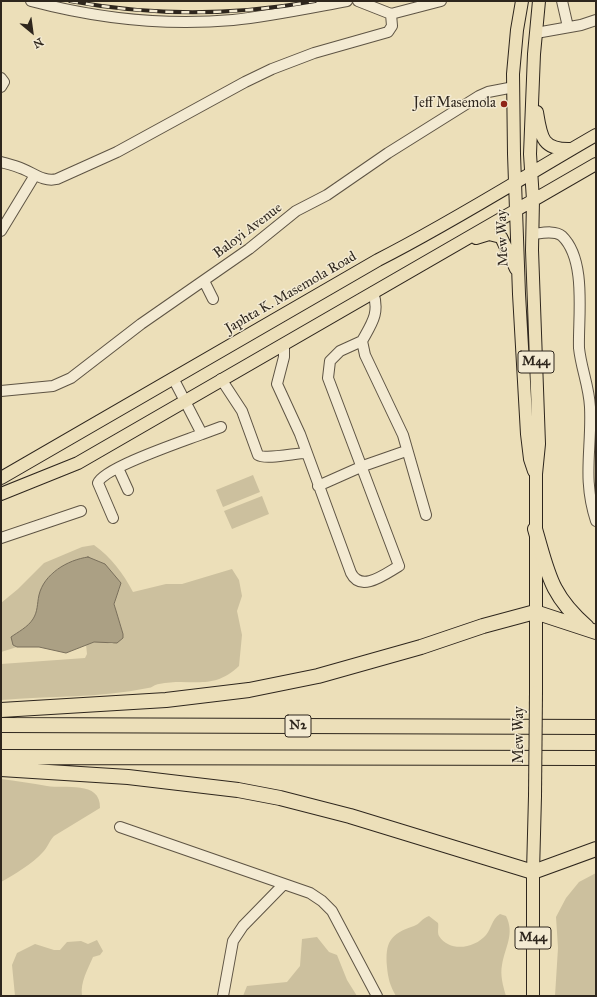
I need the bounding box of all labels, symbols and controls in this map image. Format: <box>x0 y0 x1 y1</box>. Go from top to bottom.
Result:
north arrow <box>12 12 52 52</box>
text: N <box>31 35 45 51</box>
place label: Jeff Masemola <box>414 96 496 112</box>
marker: Jeff Masemola <box>499 99 509 109</box>
street label: Baloyi Avenue <box>210 200 286 262</box>
street label: Mew Way <box>494 209 512 267</box>
street label: Japhta K. Masemola Road <box>222 249 360 337</box>
road number: M44 <box>518 351 554 373</box>
street label: Mew Way <box>512 706 528 764</box>
road number: N2 <box>285 715 311 737</box>
road number: M44 <box>515 927 551 949</box>

